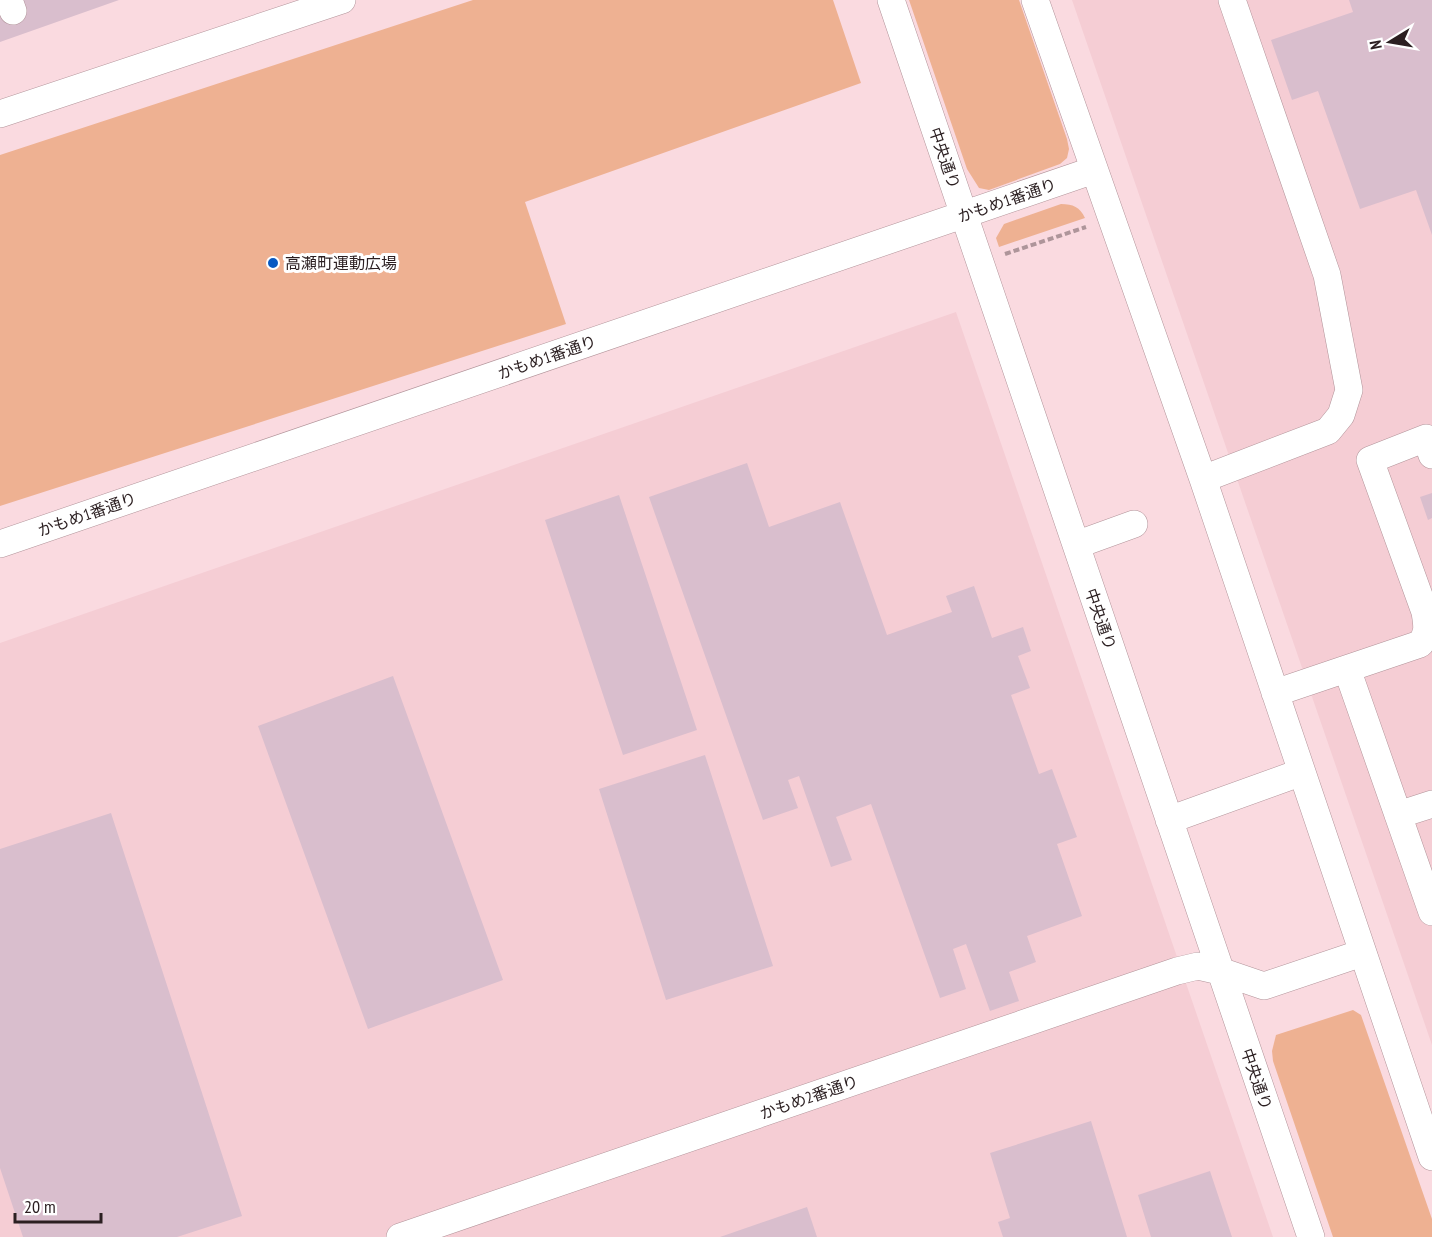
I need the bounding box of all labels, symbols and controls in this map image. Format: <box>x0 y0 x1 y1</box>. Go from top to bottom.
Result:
north arrow <box>1360 12 1420 72</box>
text: N <box>1365 39 1386 51</box>
street label: 中央通り <box>925 124 965 192</box>
street label: かもめ1番通り <box>955 174 1059 226</box>
place label: 高瀬町運動広場 <box>285 253 397 273</box>
marker: 高瀬町運動広場 <box>266 256 280 270</box>
street label: かもめ1番通り <box>495 331 599 383</box>
street label: かもめ1番通り <box>35 488 139 540</box>
street label: 中央通り <box>1081 585 1121 653</box>
street label: 中央通り <box>1237 1045 1277 1113</box>
street label: かもめ2番通り <box>757 1071 861 1123</box>
scale bar <box>15 1186 100 1224</box>
text: 20 m <box>24 1195 56 1218</box>

